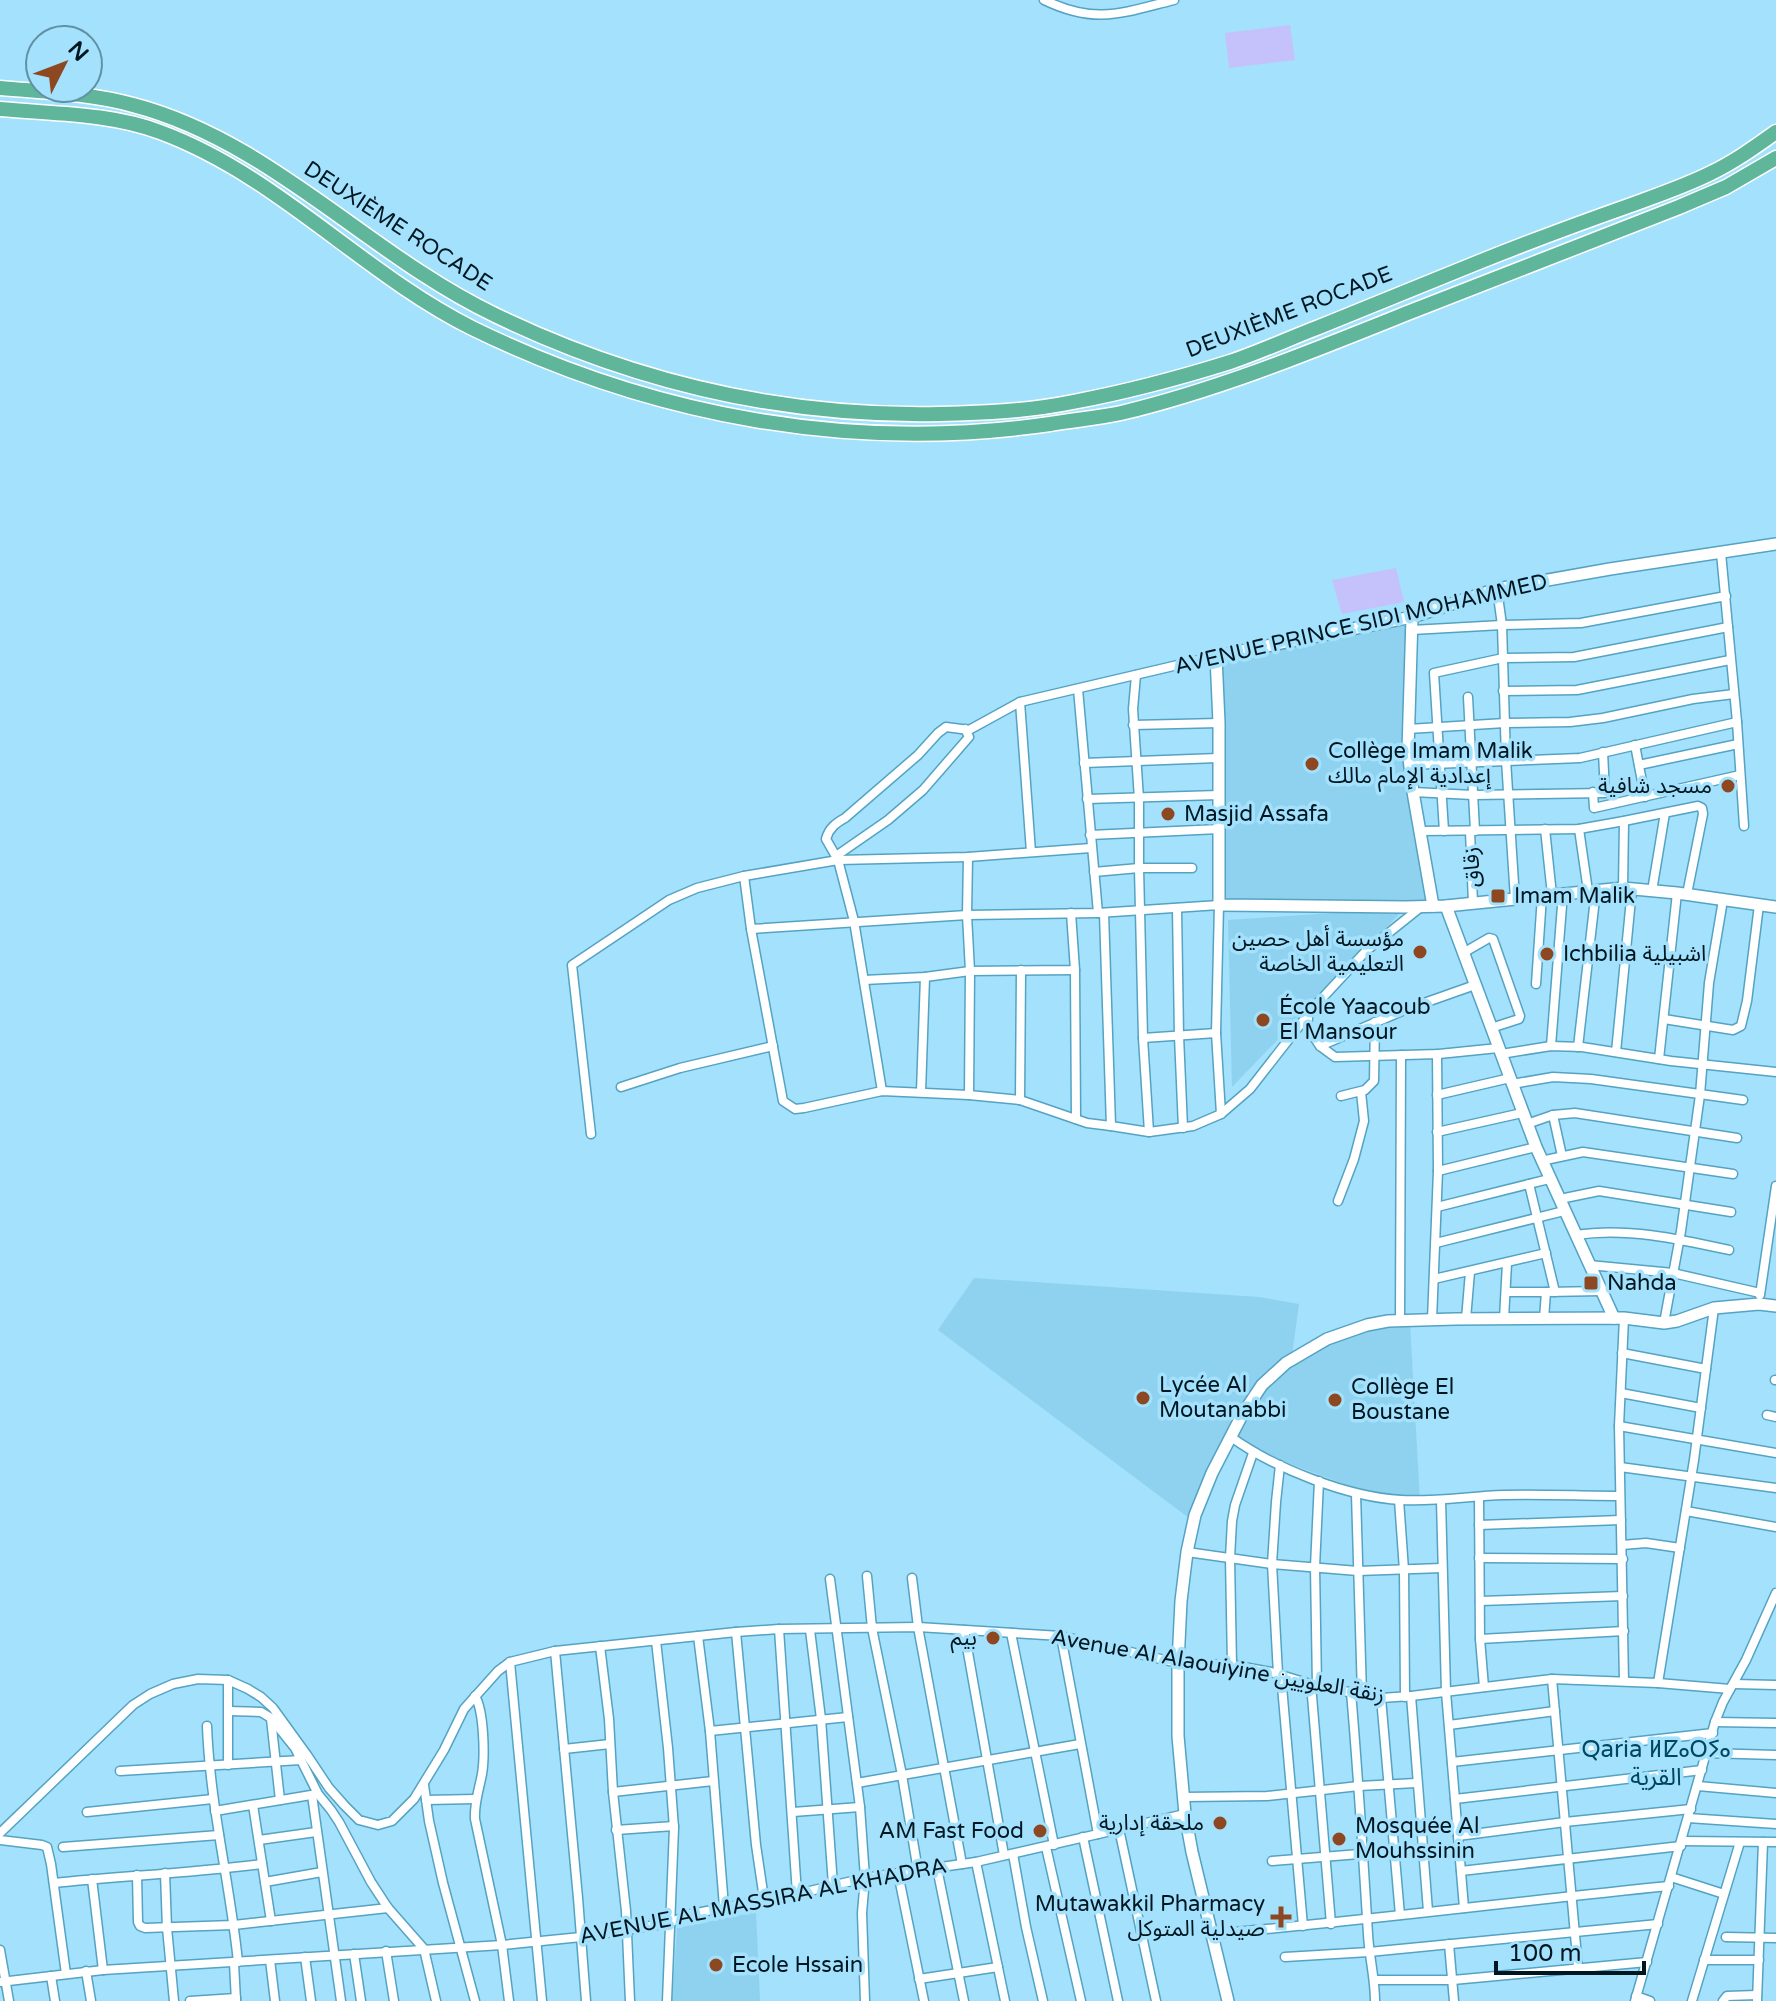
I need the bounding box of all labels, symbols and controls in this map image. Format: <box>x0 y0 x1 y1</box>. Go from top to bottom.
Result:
north arrow <box>24 24 104 104</box>
text: N <box>63 36 94 67</box>
street label: DEUXIÈME ROCADE <box>299 155 498 297</box>
street label: DEUXIÈME ROCADE <box>1182 260 1396 363</box>
street label: AVENUE PRINCE SIDI MOHAMMED <box>1172 568 1550 680</box>
place label: Collège Imam Malik إعدادية الإمام مالك <box>1328 738 1533 792</box>
marker: Collège Imam Malik إعدادية الإمام مالك <box>1303 755 1321 773</box>
place label: مسجد شافية <box>1598 773 1712 799</box>
marker: مسجد شافية <box>1719 777 1737 795</box>
place label: Masjid Assafa <box>1184 801 1329 827</box>
marker: Masjid Assafa <box>1159 805 1177 823</box>
street label: زقاق <box>1458 846 1486 888</box>
place label: Imam Malik <box>1514 883 1635 909</box>
marker: Imam Malik <box>1489 887 1507 905</box>
place label: مؤسسة أهل حصين التعليمية الخاصة <box>1232 925 1404 977</box>
place label: Ichbilia اشبيلية <box>1563 941 1706 967</box>
marker: مؤسسة أهل حصين التعليمية الخاصة <box>1411 943 1429 961</box>
marker: Ichbilia اشبيلية <box>1538 945 1556 963</box>
place label: École Yaacoub El Mansour <box>1279 993 1431 1045</box>
marker: École Yaacoub El Mansour <box>1254 1011 1272 1029</box>
place label: Nahda <box>1607 1270 1677 1296</box>
marker: Nahda <box>1582 1274 1600 1292</box>
place label: Lycée Al Moutanabbi <box>1159 1372 1287 1423</box>
place label: Collège El Boustane <box>1351 1374 1454 1425</box>
marker: Lycée Al Moutanabbi <box>1134 1389 1152 1407</box>
marker: Collège El Boustane <box>1326 1391 1344 1409</box>
street label: Avenue Al Alaouiyine زنقة العلويين <box>1049 1624 1387 1708</box>
place label: بيم <box>951 1625 977 1654</box>
marker: بيم <box>984 1629 1002 1647</box>
district label: Qaria ⵍⵇⴰⵔⵢⴰ القرية <box>1581 1735 1731 1792</box>
place label: ملحقة إدارية <box>1099 1810 1204 1837</box>
place label: Mosquée Al Mouhssinin <box>1355 1813 1480 1864</box>
marker: ملحقة إدارية <box>1211 1814 1229 1832</box>
place label: AM Fast Food <box>879 1818 1024 1844</box>
marker: AM Fast Food <box>1031 1822 1049 1840</box>
marker: Mosquée Al Mouhssinin <box>1330 1830 1348 1848</box>
street label: AVENUE AL MASSIRA AL KHADRA <box>577 1853 949 1949</box>
place label: Mutawakkil Pharmacy صيدلية المتوكل <box>1035 1891 1265 1942</box>
marker: Mutawakkil Pharmacy صيدلية المتوكل <box>1272 1908 1290 1926</box>
scale bar <box>1496 1925 1644 1975</box>
text: 100 m <box>1508 1939 1582 1968</box>
place label: Ecole Hssain <box>732 1952 863 1978</box>
marker: Ecole Hssain <box>707 1956 725 1974</box>

